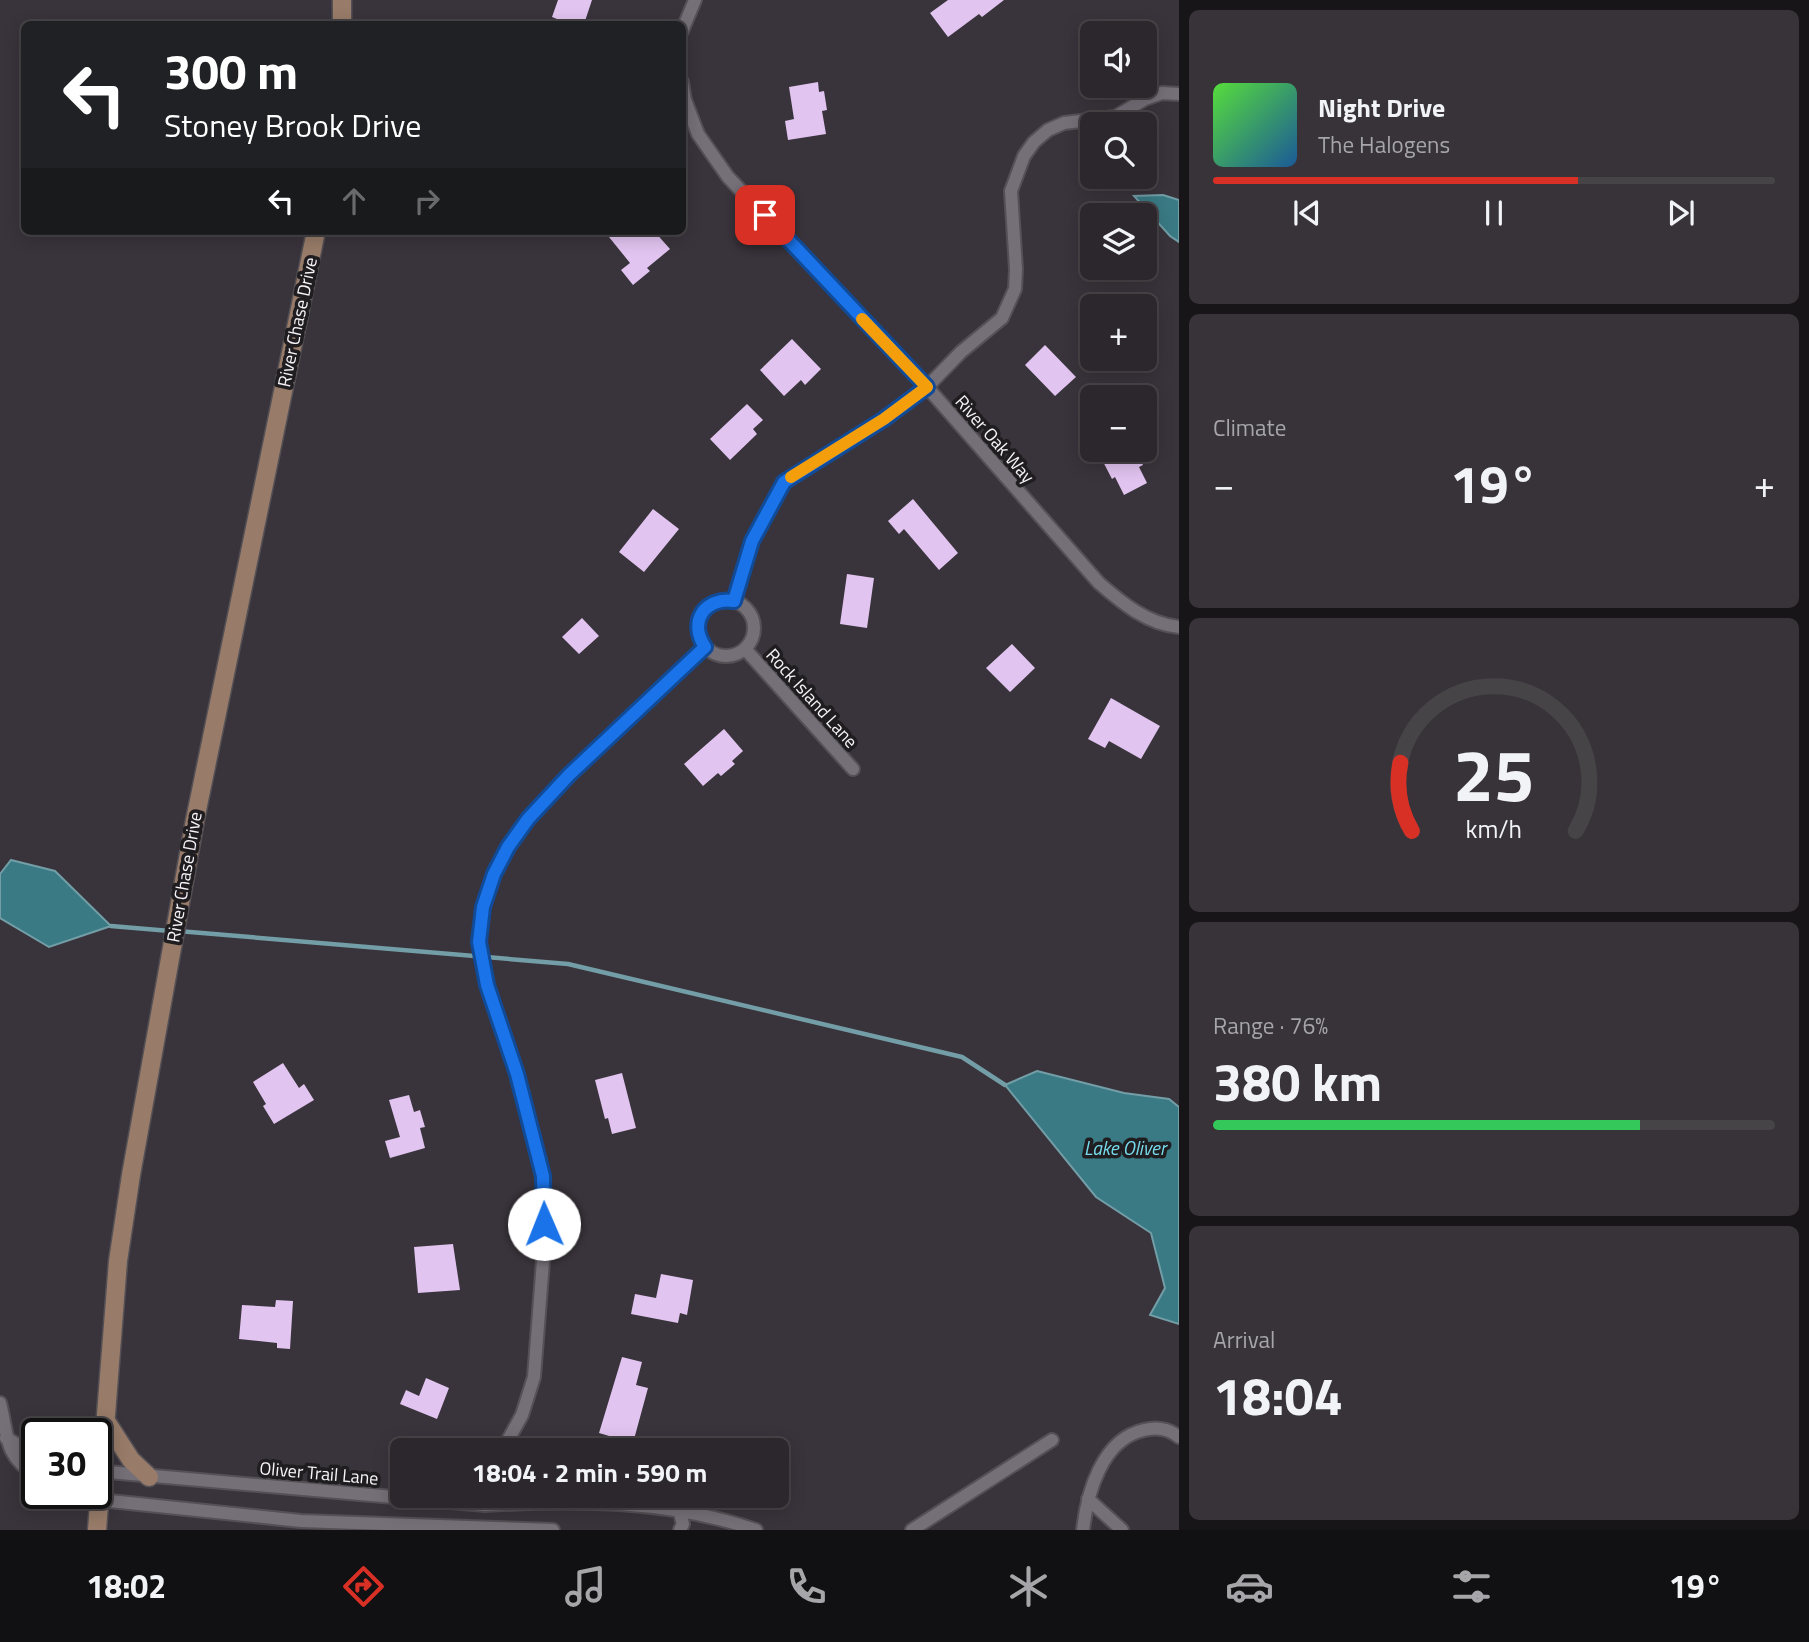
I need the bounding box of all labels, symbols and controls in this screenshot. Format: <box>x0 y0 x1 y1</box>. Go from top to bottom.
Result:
map controls <box>1080 21 1157 462</box>
button: sound <box>1080 21 1157 98</box>
text: 300 m <box>164 33 298 108</box>
icon: left <box>49 49 140 140</box>
text: Night Drive <box>1318 88 1445 127</box>
text: Stoney Brook Drive <box>164 101 421 149</box>
button: search <box>1080 112 1157 189</box>
text: The Halogens <box>1318 127 1450 162</box>
icon: left <box>262 182 300 220</box>
icon: ahead <box>335 182 373 220</box>
icon: right <box>408 182 446 220</box>
pin <box>735 185 795 245</box>
icon: previous <box>1288 194 1326 232</box>
icon: pause <box>1475 194 1513 232</box>
icon: next <box>1662 194 1700 232</box>
icon: arrive <box>746 196 784 234</box>
button: layers <box>1080 203 1157 280</box>
street label: River Chase Drive <box>270 255 324 389</box>
button: + <box>1080 294 1157 371</box>
button: − <box>1080 385 1157 462</box>
street label: River Oak Way <box>949 389 1041 489</box>
text: Climate <box>1213 410 1286 445</box>
text: 19° <box>1450 444 1538 523</box>
text: − <box>1213 455 1234 513</box>
text: + <box>1754 455 1775 513</box>
street label: Rock Island Lane <box>760 642 864 754</box>
text: 25 <box>1453 719 1535 829</box>
street label: River Chase Drive <box>159 810 209 944</box>
text: km/h <box>1466 810 1522 848</box>
text: Range · 76% <box>1213 1008 1328 1043</box>
text: 380 km <box>1213 1042 1382 1121</box>
water label: Lake Oliver <box>1084 1133 1168 1162</box>
position arrow <box>507 1187 581 1261</box>
text: Arrival <box>1213 1322 1275 1357</box>
text: 18:04 <box>1213 1356 1343 1435</box>
speed limit sign: 30 <box>21 1418 112 1509</box>
text: 18:04 · 2 min · 590 m <box>472 1453 707 1492</box>
street label: Oliver Trail Lane <box>258 1454 380 1492</box>
text: 18:02 <box>86 1562 166 1610</box>
icon: directions <box>339 1562 388 1611</box>
icon: music <box>561 1562 610 1611</box>
icon: phone <box>782 1562 831 1611</box>
icon: climate <box>1004 1562 1053 1611</box>
icon: car <box>1225 1562 1274 1611</box>
icon: filters <box>1447 1562 1496 1611</box>
text: 19° <box>1669 1562 1723 1610</box>

